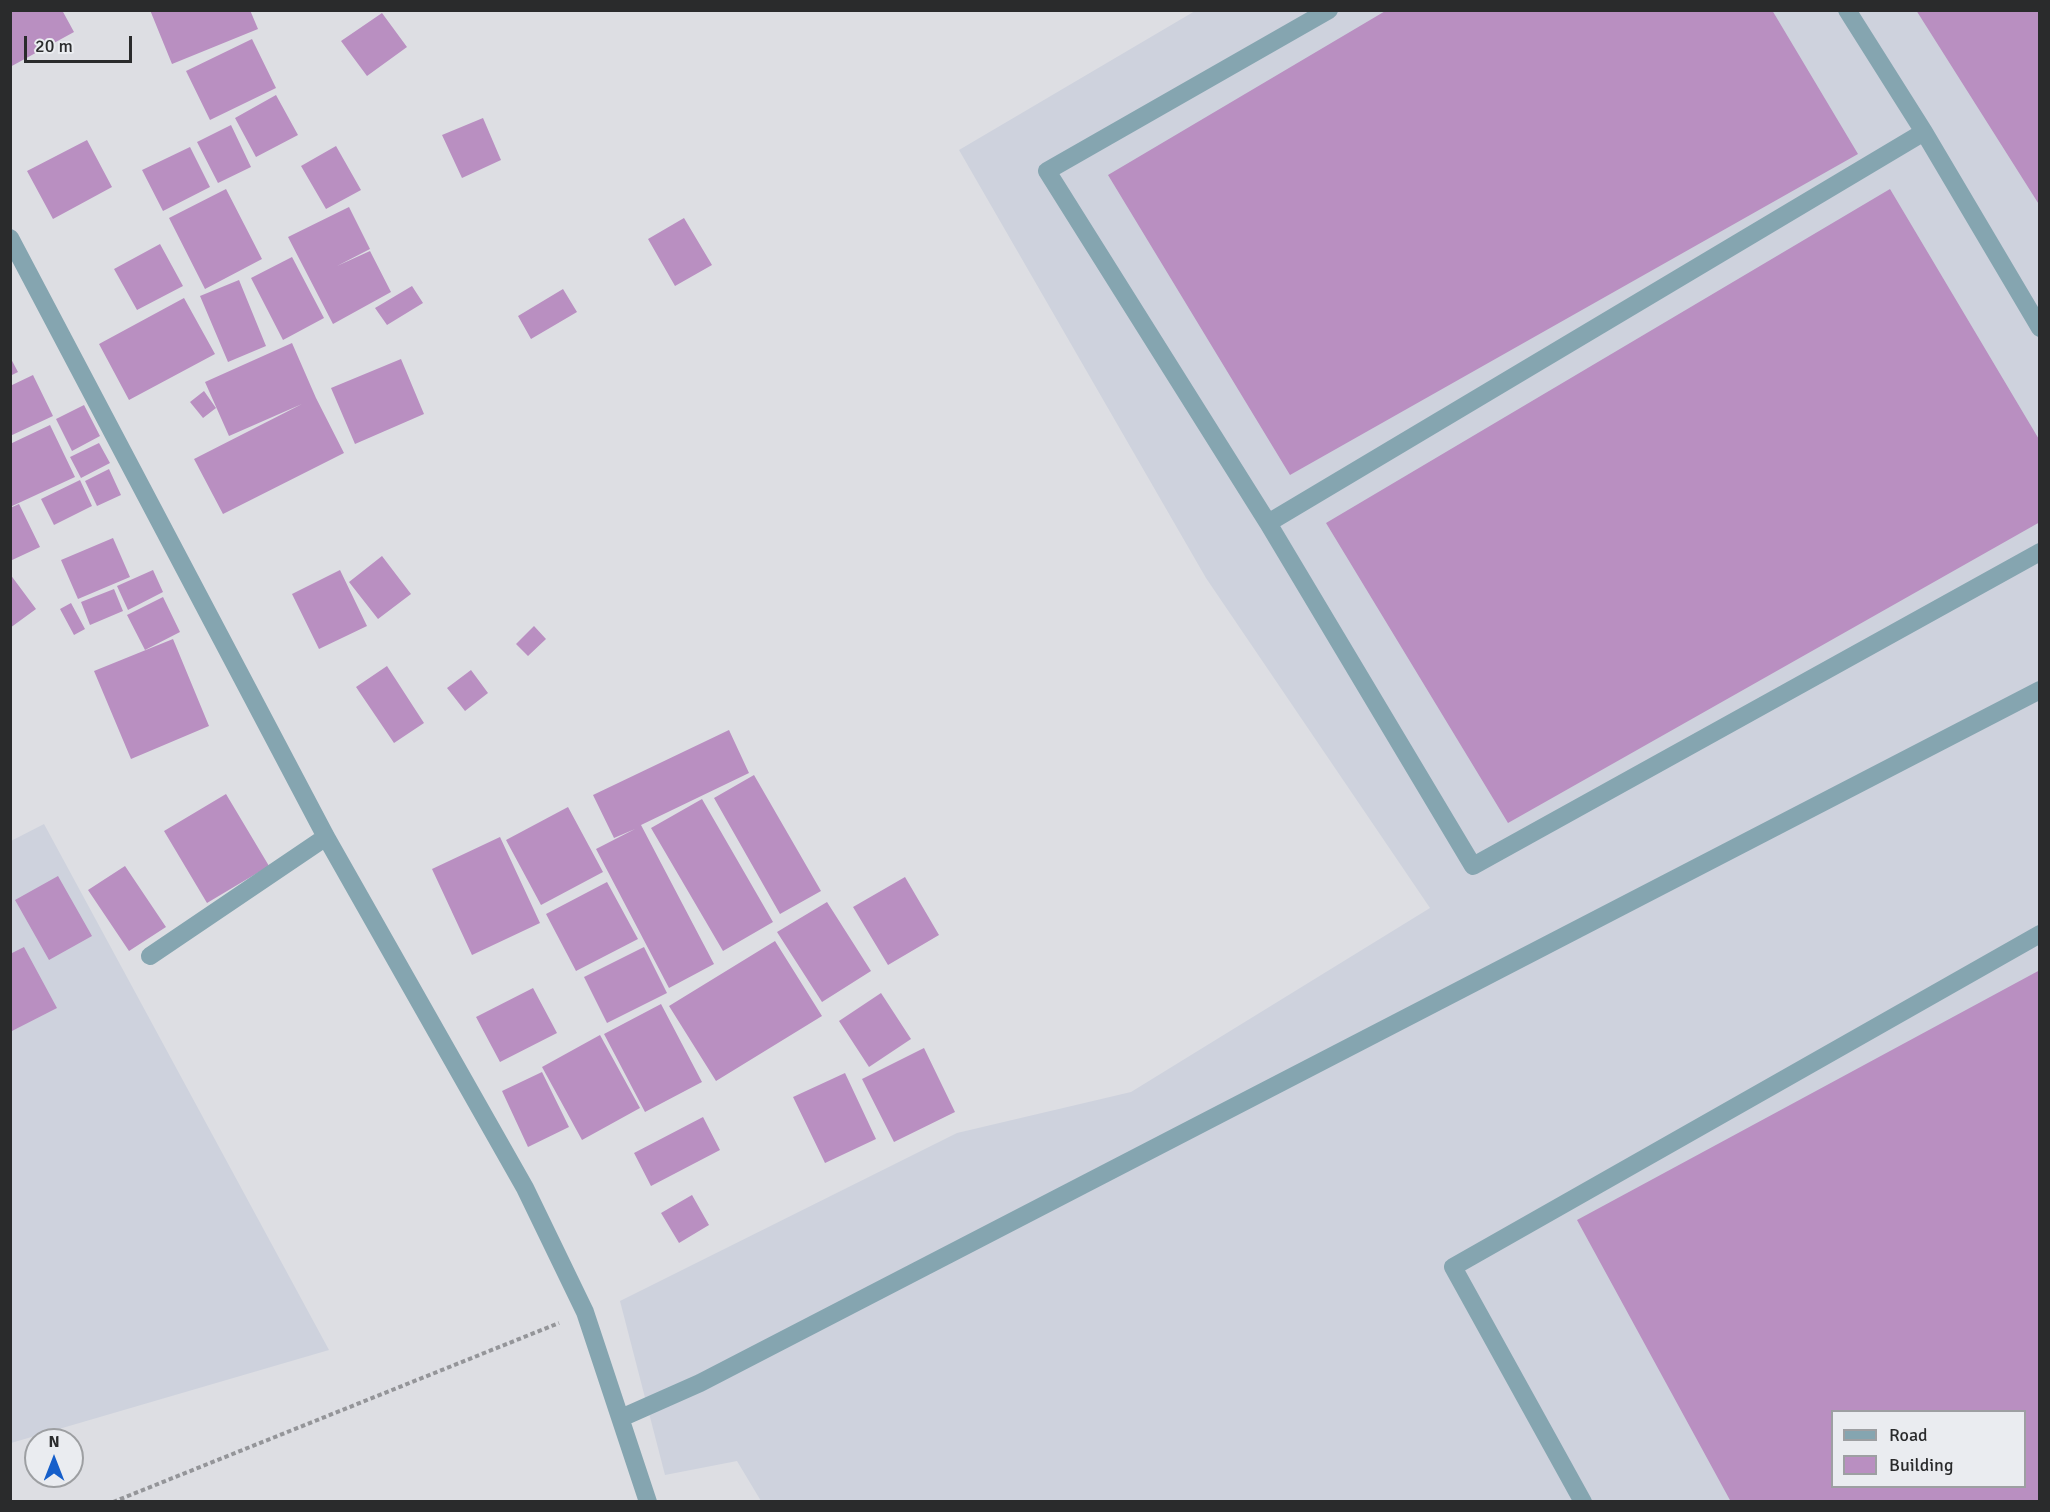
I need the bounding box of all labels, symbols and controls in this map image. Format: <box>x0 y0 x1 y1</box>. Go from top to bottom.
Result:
scale bar <box>27 24 135 62</box>
text: 20 m <box>35 35 73 57</box>
legend <box>1831 1410 2026 1488</box>
text: Road <box>1889 1424 1928 1446</box>
north arrow <box>24 1428 84 1488</box>
text: N <box>48 1432 60 1452</box>
text: Building <box>1889 1454 1953 1476</box>

